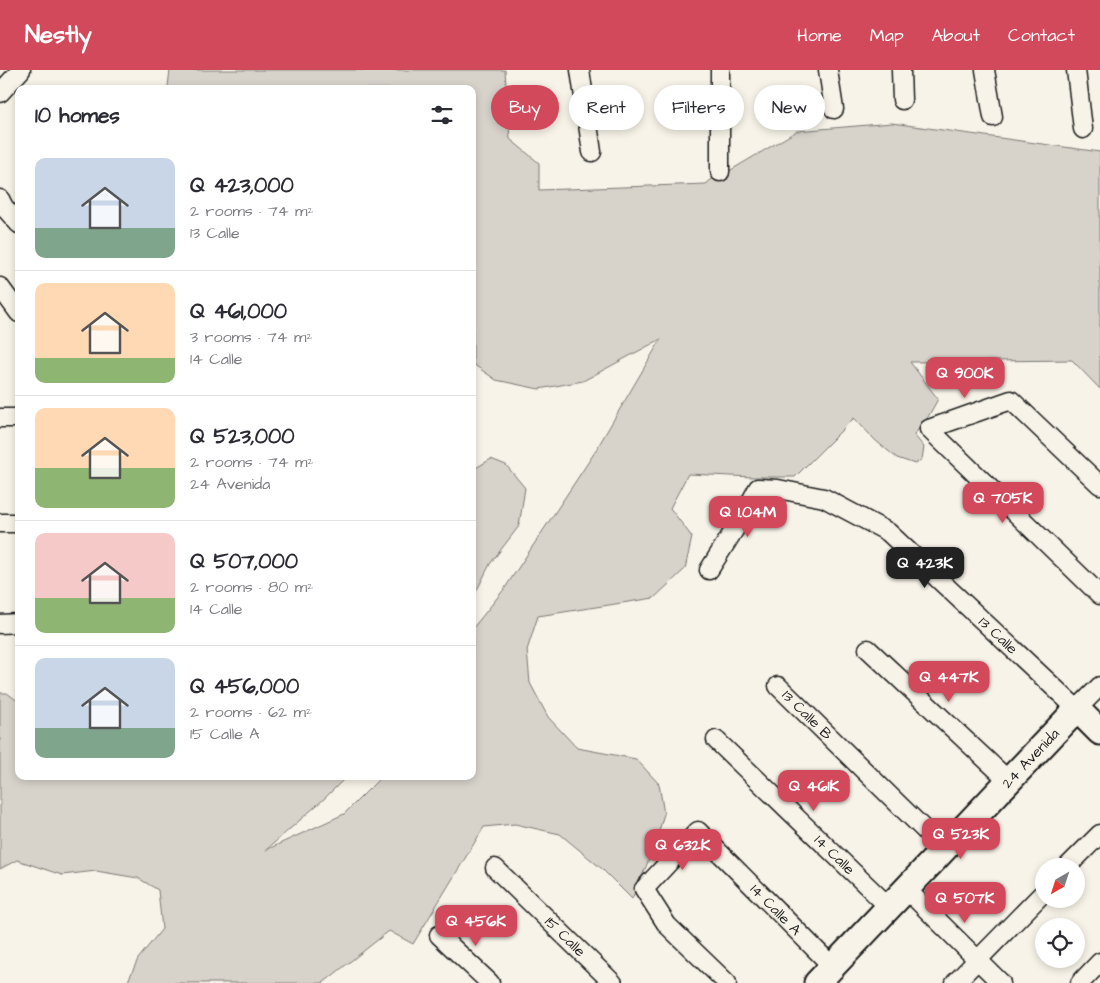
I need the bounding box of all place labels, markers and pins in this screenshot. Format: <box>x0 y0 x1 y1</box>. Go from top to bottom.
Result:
pin: Q 900K <box>924 356 1006 399</box>
pin: Q 705K <box>962 482 1044 524</box>
pin: Q 1.04M <box>702 496 794 538</box>
pin: Q 423K <box>884 546 966 589</box>
pin: Q 447K <box>908 660 990 703</box>
pin: Q 461K <box>773 770 855 812</box>
pin: Q 523K <box>920 818 1002 860</box>
pin: Q 632K <box>642 828 724 871</box>
pin: Q 507K <box>924 882 1006 924</box>
pin: Q 456K <box>435 904 517 947</box>

